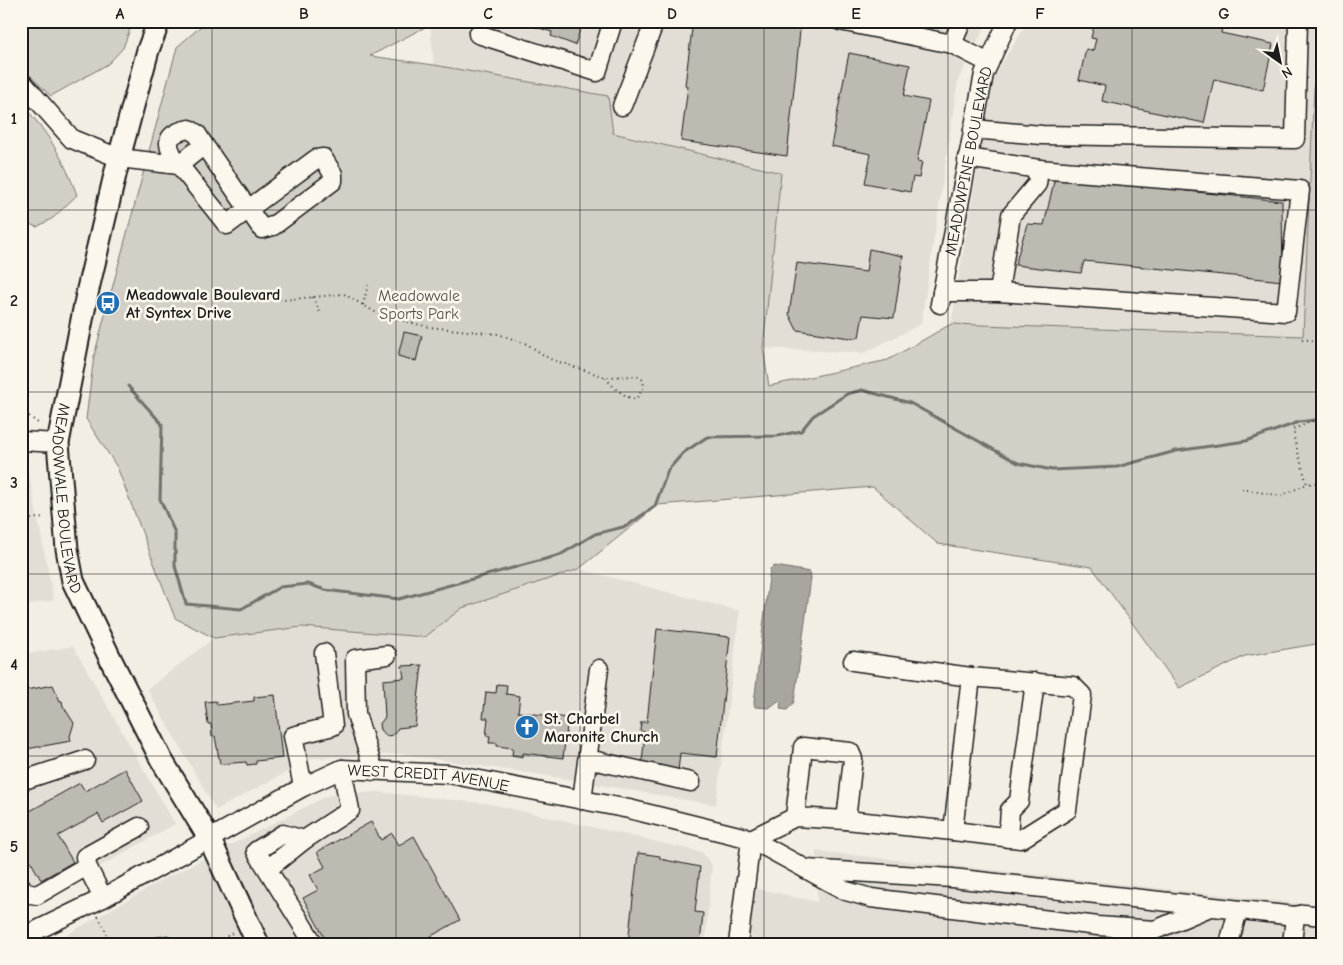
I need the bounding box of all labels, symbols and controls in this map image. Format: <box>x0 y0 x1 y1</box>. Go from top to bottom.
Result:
text: A <box>116 5 125 23</box>
text: B <box>299 5 309 23</box>
text: C <box>483 5 493 23</box>
text: D <box>667 5 677 23</box>
text: E <box>851 5 861 23</box>
text: F <box>1035 5 1045 23</box>
text: G <box>1218 5 1230 23</box>
north arrow <box>1256 38 1306 88</box>
street label: MEADOWPINE BOULEVARD <box>941 63 996 257</box>
text: N <box>1278 63 1295 82</box>
text: 1 <box>11 110 17 128</box>
place label: Meadowvale Boulevard At Syntex Drive <box>126 286 280 322</box>
park label: Meadowvale Sports Park <box>378 287 460 323</box>
bus stop icon: Meadowvale Boulevard At Syntex Drive <box>95 290 121 316</box>
text: 2 <box>10 292 18 310</box>
street label: MEADOWVALE BOULEVARD <box>48 402 86 597</box>
text: 3 <box>10 474 18 492</box>
text: 4 <box>10 656 18 674</box>
place label: St. Charbel Maronite Church <box>544 710 659 746</box>
church icon: St. Charbel Maronite Church <box>514 714 540 740</box>
street label: WEST CREDIT AVENUE <box>347 761 511 796</box>
text: 5 <box>10 838 18 856</box>

